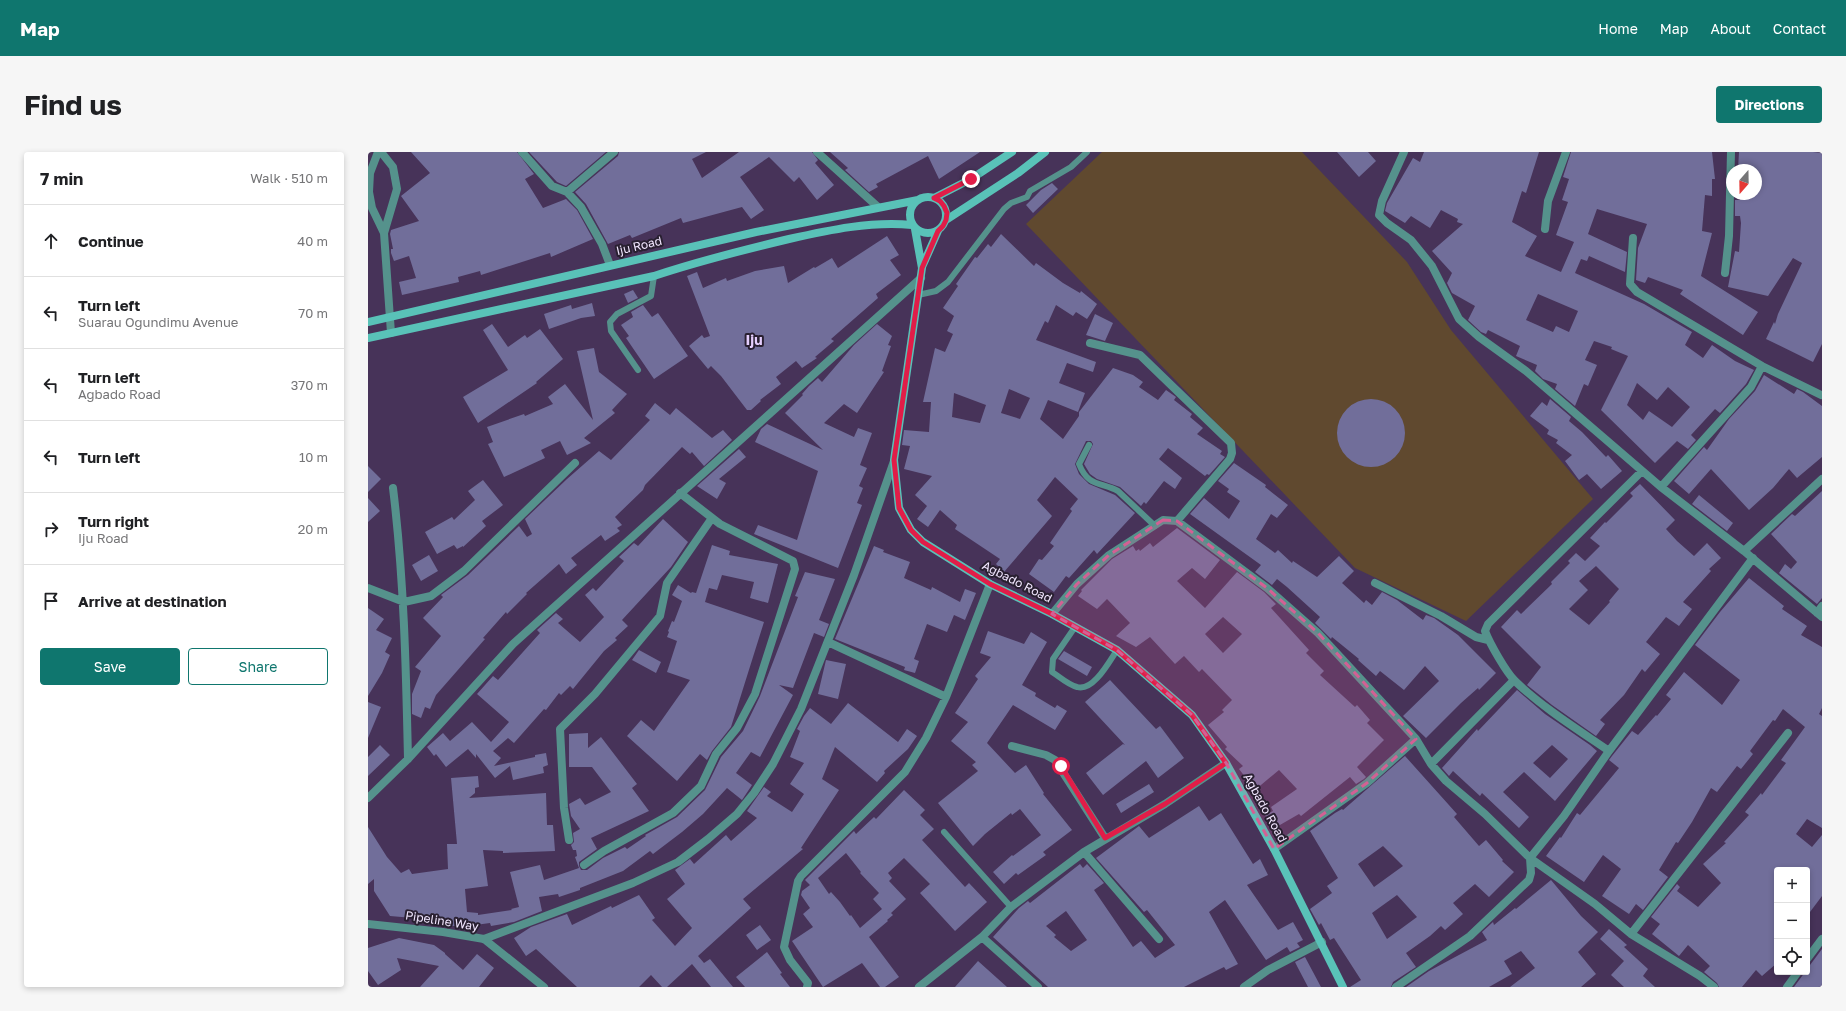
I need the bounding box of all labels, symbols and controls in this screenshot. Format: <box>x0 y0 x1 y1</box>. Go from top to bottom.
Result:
text: Map <box>20 17 60 40</box>
text: Home <box>1598 20 1638 37</box>
text: Map <box>1660 20 1688 37</box>
text: About <box>1710 20 1751 37</box>
text: Contact <box>1773 20 1826 37</box>
button: Directions <box>1716 86 1822 123</box>
text: Find us <box>24 88 122 121</box>
north arrow <box>1726 164 1762 200</box>
text: 7 min <box>40 168 83 189</box>
text: Walk · 510 m <box>250 170 328 186</box>
route end <box>962 170 980 188</box>
icon: ahead <box>40 230 62 252</box>
text: Continue <box>78 232 144 250</box>
text: 40 m <box>297 233 328 249</box>
street label: Iju Road <box>614 233 663 258</box>
text: Turn left <box>78 296 140 314</box>
icon: left <box>40 302 62 324</box>
text: 70 m <box>298 305 328 321</box>
text: Suarau Ogundimu Avenue <box>78 314 238 330</box>
district label: Iju <box>746 331 762 348</box>
text: Turn left <box>78 368 140 386</box>
icon: left <box>40 374 62 396</box>
text: 370 m <box>291 377 328 393</box>
text: Agbado Road <box>78 386 161 402</box>
icon: left <box>40 446 62 468</box>
text: Turn left <box>78 448 140 466</box>
text: 10 m <box>299 449 328 465</box>
text: Turn right <box>78 512 149 530</box>
icon: right <box>40 518 62 540</box>
text: 20 m <box>298 521 328 537</box>
text: Iju Road <box>78 530 129 546</box>
street label: Agbado Road <box>980 558 1055 606</box>
icon: arrive <box>40 590 62 612</box>
text: Arrive at destination <box>78 592 227 610</box>
button: Save <box>40 648 180 685</box>
button: Share <box>188 648 328 685</box>
route start <box>1052 757 1070 775</box>
street label: Agbado Road <box>1240 771 1291 845</box>
map controls <box>1774 867 1810 975</box>
button: + <box>1774 867 1810 903</box>
button: − <box>1774 903 1810 939</box>
street label: Pipeline Way <box>404 907 480 934</box>
button: locate <box>1774 939 1810 975</box>

